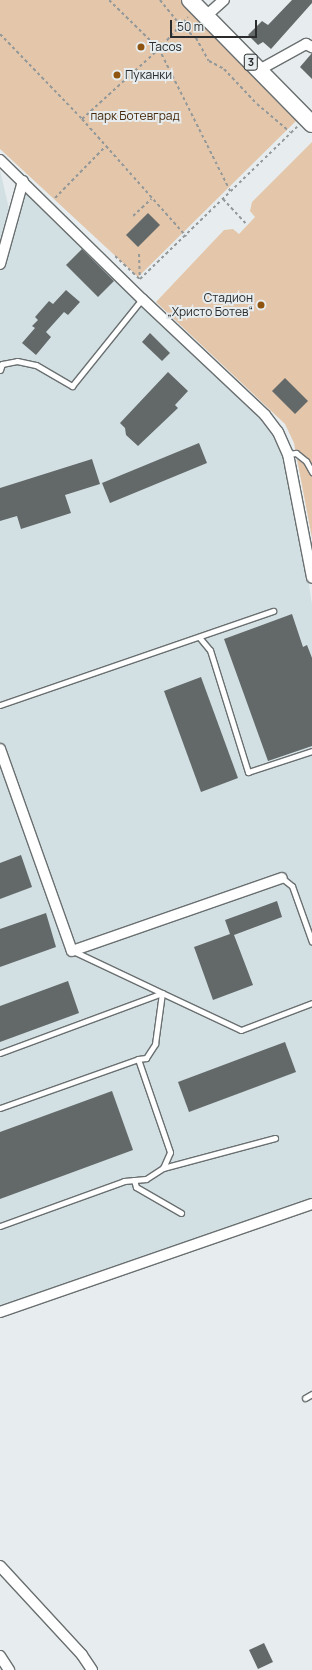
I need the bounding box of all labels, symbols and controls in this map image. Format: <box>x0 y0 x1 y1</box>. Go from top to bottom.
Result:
scale bar <box>172 12 259 38</box>
text: 50 m <box>177 18 204 35</box>
place label: Tacos <box>149 40 182 54</box>
marker: Tacos <box>136 42 146 52</box>
road number: 3 <box>243 53 259 71</box>
place label: Пуканки <box>125 68 172 82</box>
marker: Пуканки <box>112 70 122 80</box>
park label: парк Ботевград <box>90 109 180 123</box>
place label: Стадион „Христо Ботев“ <box>167 291 253 319</box>
marker: Стадион „Христо Ботев“ <box>256 300 266 310</box>

